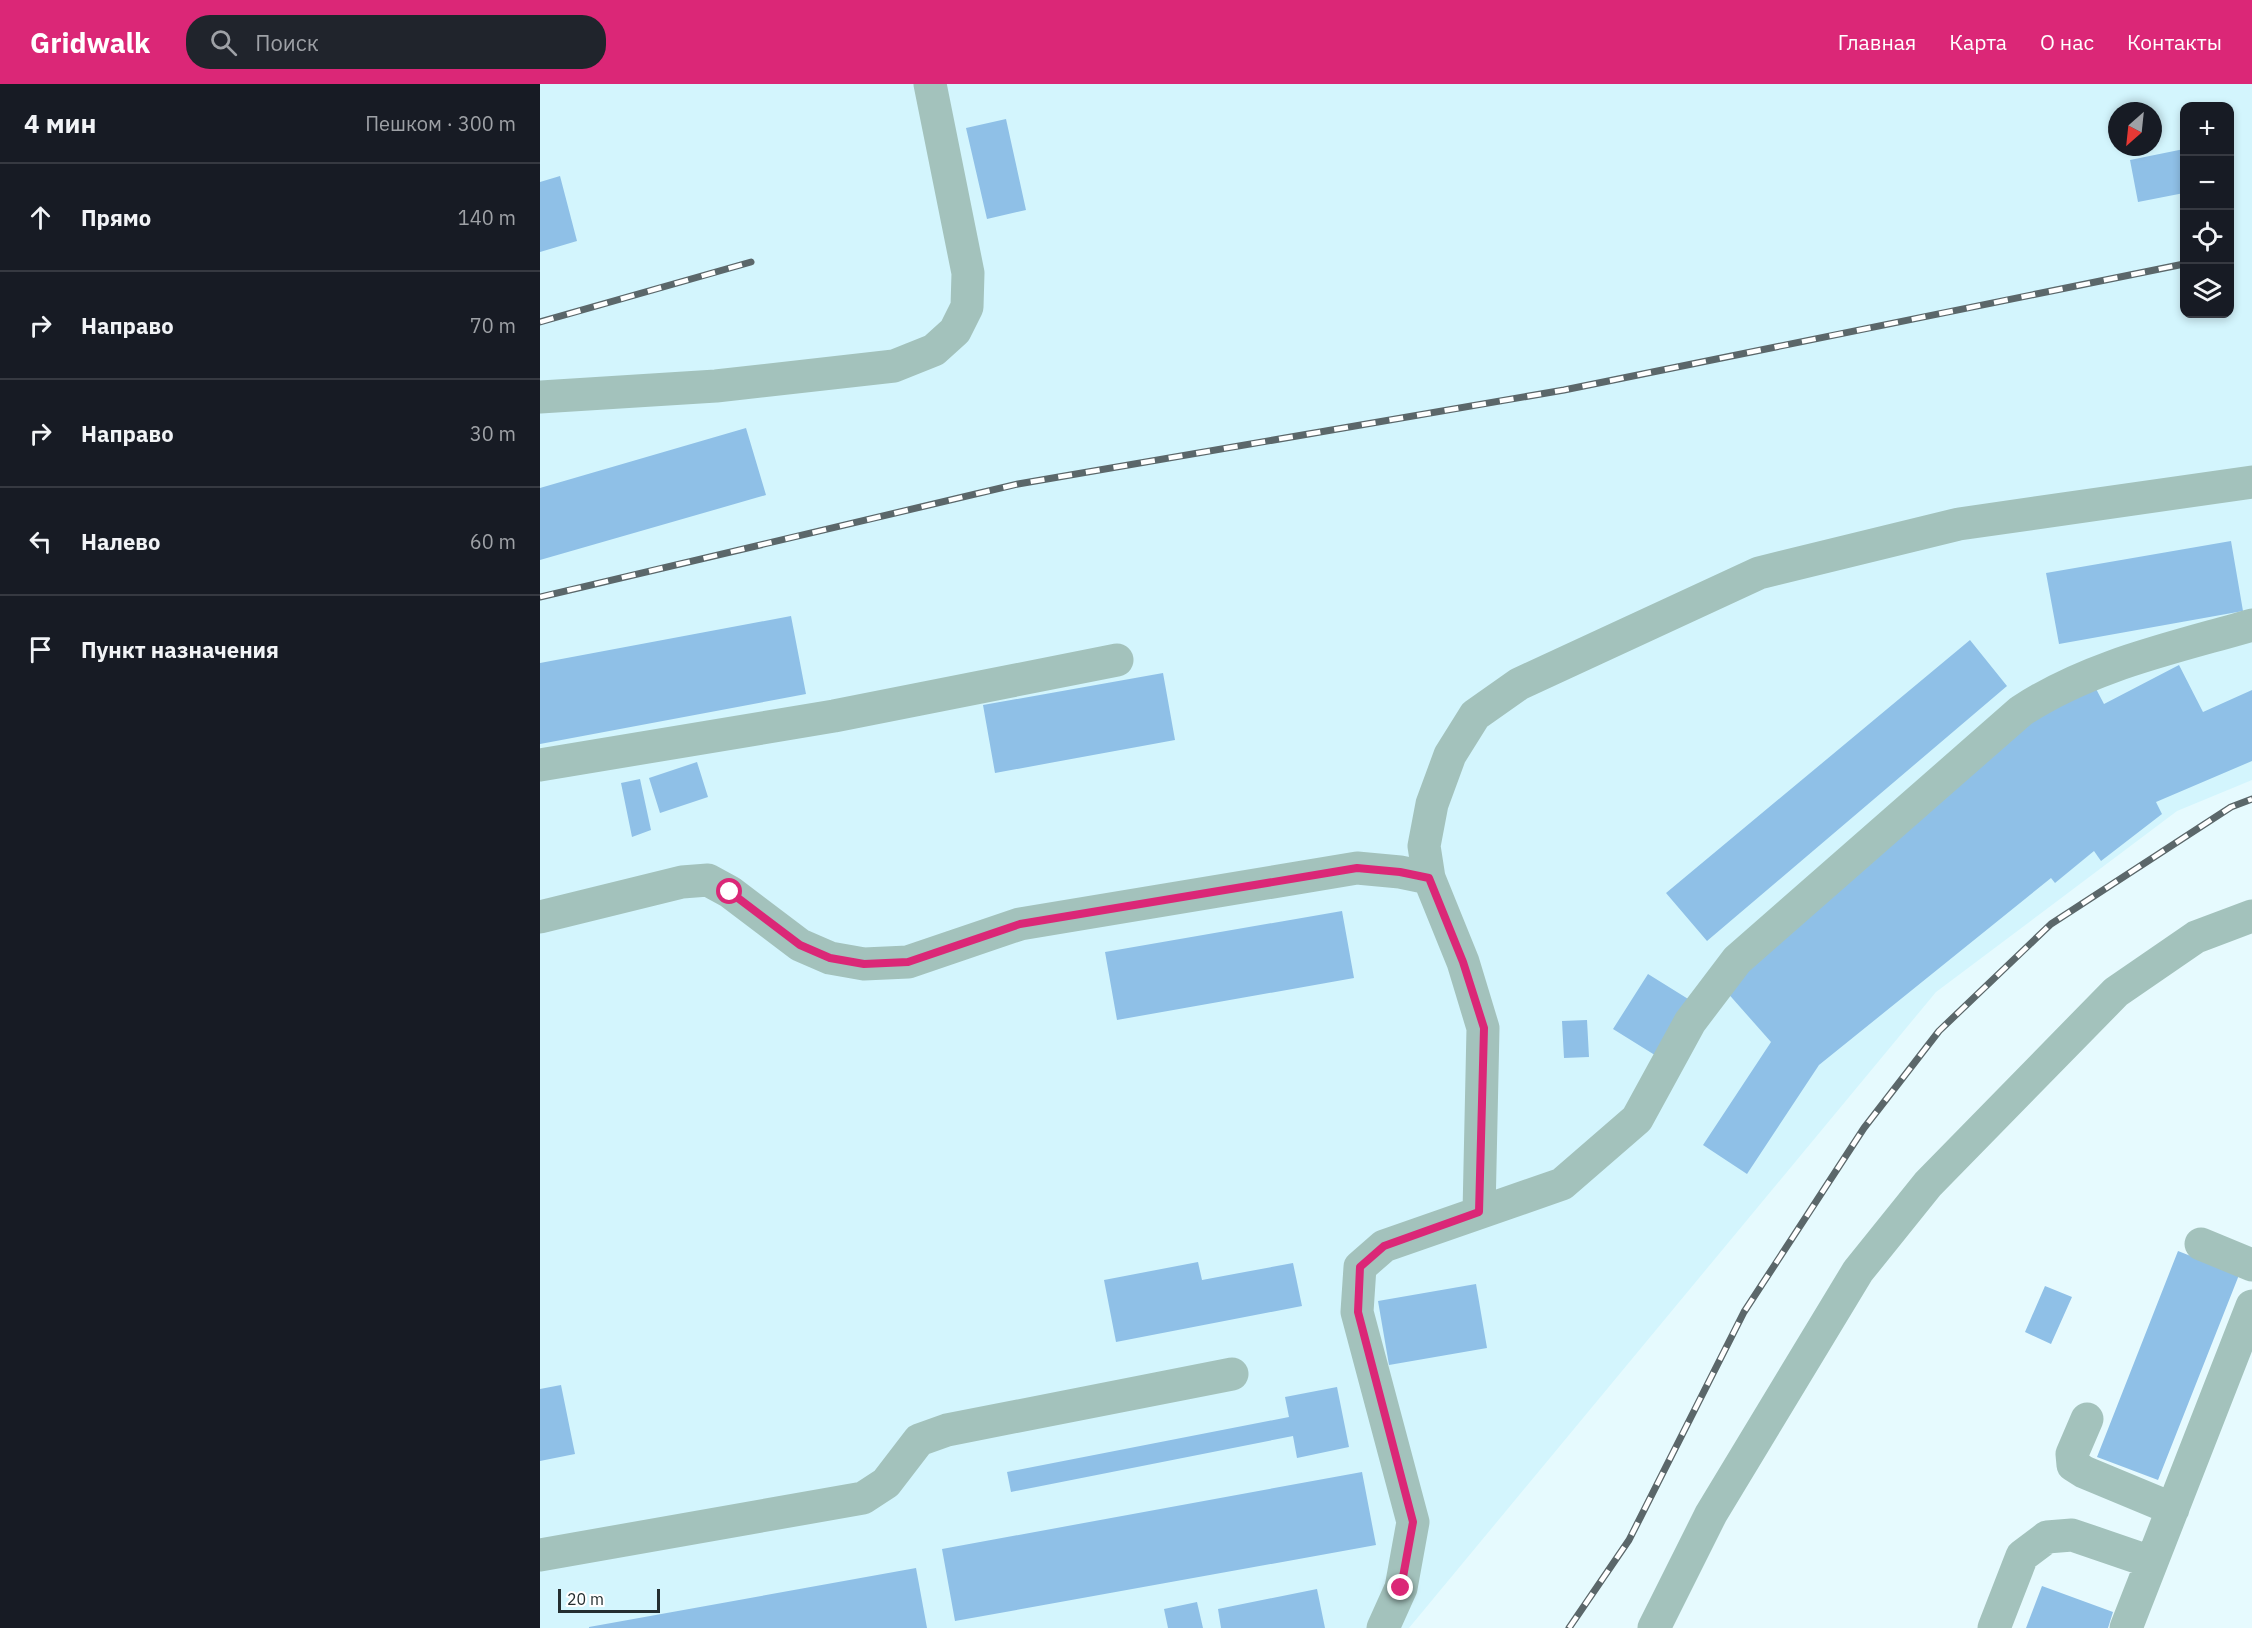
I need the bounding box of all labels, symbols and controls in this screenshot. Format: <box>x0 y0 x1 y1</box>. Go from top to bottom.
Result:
search box <box>186 15 606 69</box>
text: Gridwalk <box>30 24 150 61</box>
icon: search <box>207 26 240 59</box>
text: Поиск <box>255 28 319 57</box>
text: Главная <box>1838 28 1916 56</box>
text: Карта <box>1949 28 2007 56</box>
text: О нас <box>2040 28 2094 56</box>
text: Контакты <box>2127 28 2222 56</box>
north arrow <box>2108 102 2162 156</box>
map controls <box>2180 102 2234 318</box>
button: + <box>2180 102 2234 156</box>
text: 4 мин <box>24 106 96 140</box>
text: Пешком · 300 m <box>365 110 516 137</box>
button: − <box>2180 156 2234 210</box>
icon: ahead <box>24 201 57 234</box>
text: Прямо <box>81 203 151 232</box>
text: 140 m <box>458 204 516 231</box>
button: locate <box>2180 210 2234 264</box>
button: layers <box>2180 264 2234 318</box>
icon: right <box>24 309 57 342</box>
text: Направо <box>81 311 174 340</box>
text: 70 m <box>470 312 516 339</box>
icon: right <box>24 417 57 450</box>
text: Направо <box>81 419 174 448</box>
text: 30 m <box>470 420 516 447</box>
icon: left <box>24 525 57 558</box>
text: Налево <box>81 527 160 556</box>
text: 60 m <box>470 528 516 555</box>
icon: arrive <box>24 633 57 666</box>
text: Пункт назначения <box>81 635 279 664</box>
route start <box>716 878 742 904</box>
route end <box>1387 1574 1413 1600</box>
scale bar <box>558 1586 660 1614</box>
text: 20 m <box>567 1589 604 1609</box>

